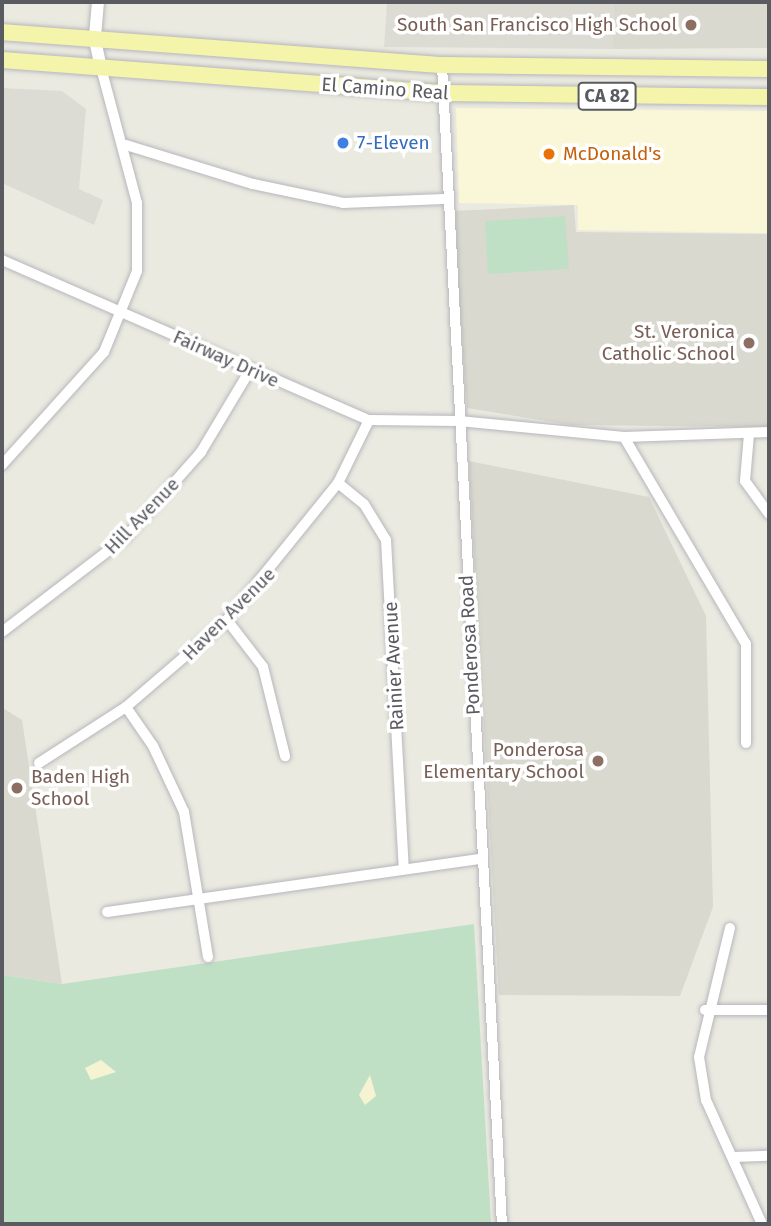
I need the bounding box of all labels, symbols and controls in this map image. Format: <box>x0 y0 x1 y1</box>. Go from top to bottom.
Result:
place label: South San Francisco High School <box>397 14 677 36</box>
marker: South San Francisco High School <box>683 17 699 33</box>
street label: El Camino Real <box>321 73 449 105</box>
road number: CA 82 <box>577 82 637 110</box>
place label: 7-Eleven <box>357 132 430 154</box>
marker: 7-Eleven <box>335 135 351 151</box>
place label: McDonald's <box>563 143 661 165</box>
marker: McDonald's <box>541 146 557 162</box>
place label: St. Veronica Catholic School <box>602 321 735 365</box>
street label: Fairway Drive <box>169 325 283 393</box>
marker: St. Veronica Catholic School <box>741 335 757 351</box>
street label: Hill Avenue <box>100 473 184 559</box>
street label: Haven Avenue <box>178 563 280 665</box>
street label: Ponderosa Road <box>455 574 485 716</box>
street label: Rainier Avenue <box>379 601 409 731</box>
place label: Ponderosa Elementary School <box>423 739 584 783</box>
marker: Ponderosa Elementary School <box>590 753 606 769</box>
place label: Baden High School <box>31 766 130 810</box>
marker: Baden High School <box>9 780 25 796</box>

